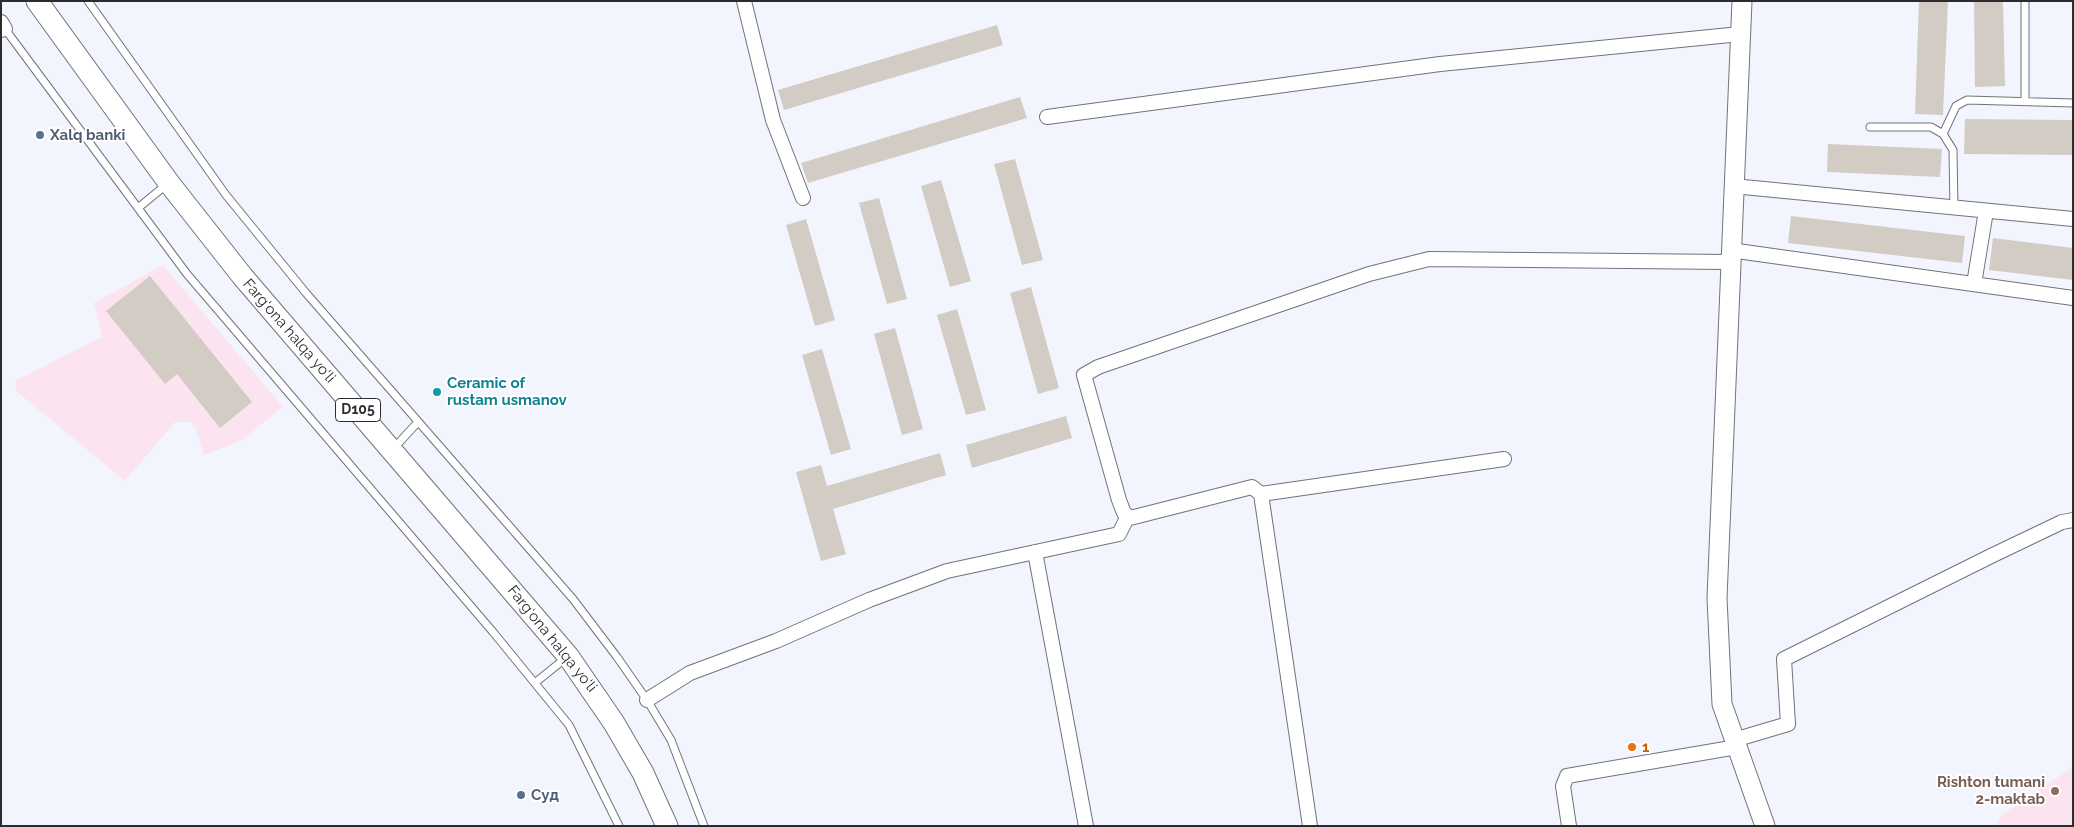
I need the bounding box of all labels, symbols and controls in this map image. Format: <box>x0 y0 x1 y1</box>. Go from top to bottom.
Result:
place label: Xalq banki <box>50 126 125 144</box>
marker: Xalq banki <box>34 129 46 141</box>
street label: Farg‘ona halqa yo‘li <box>239 275 339 387</box>
place label: Ceramic of rustam usmanov <box>447 374 567 409</box>
marker: Ceramic of rustam usmanov <box>431 386 443 398</box>
road number: D105 <box>336 398 380 422</box>
street label: Farg‘ona halqa yo‘li <box>504 582 600 696</box>
place label: 1 <box>1642 738 1649 756</box>
marker: 1 <box>1626 741 1638 753</box>
place label: Rishton tumani 2-maktab <box>1937 773 2045 808</box>
marker: Rishton tumani 2-maktab <box>2049 785 2061 797</box>
place label: Суд <box>531 786 559 804</box>
marker: Суд <box>515 789 527 801</box>

